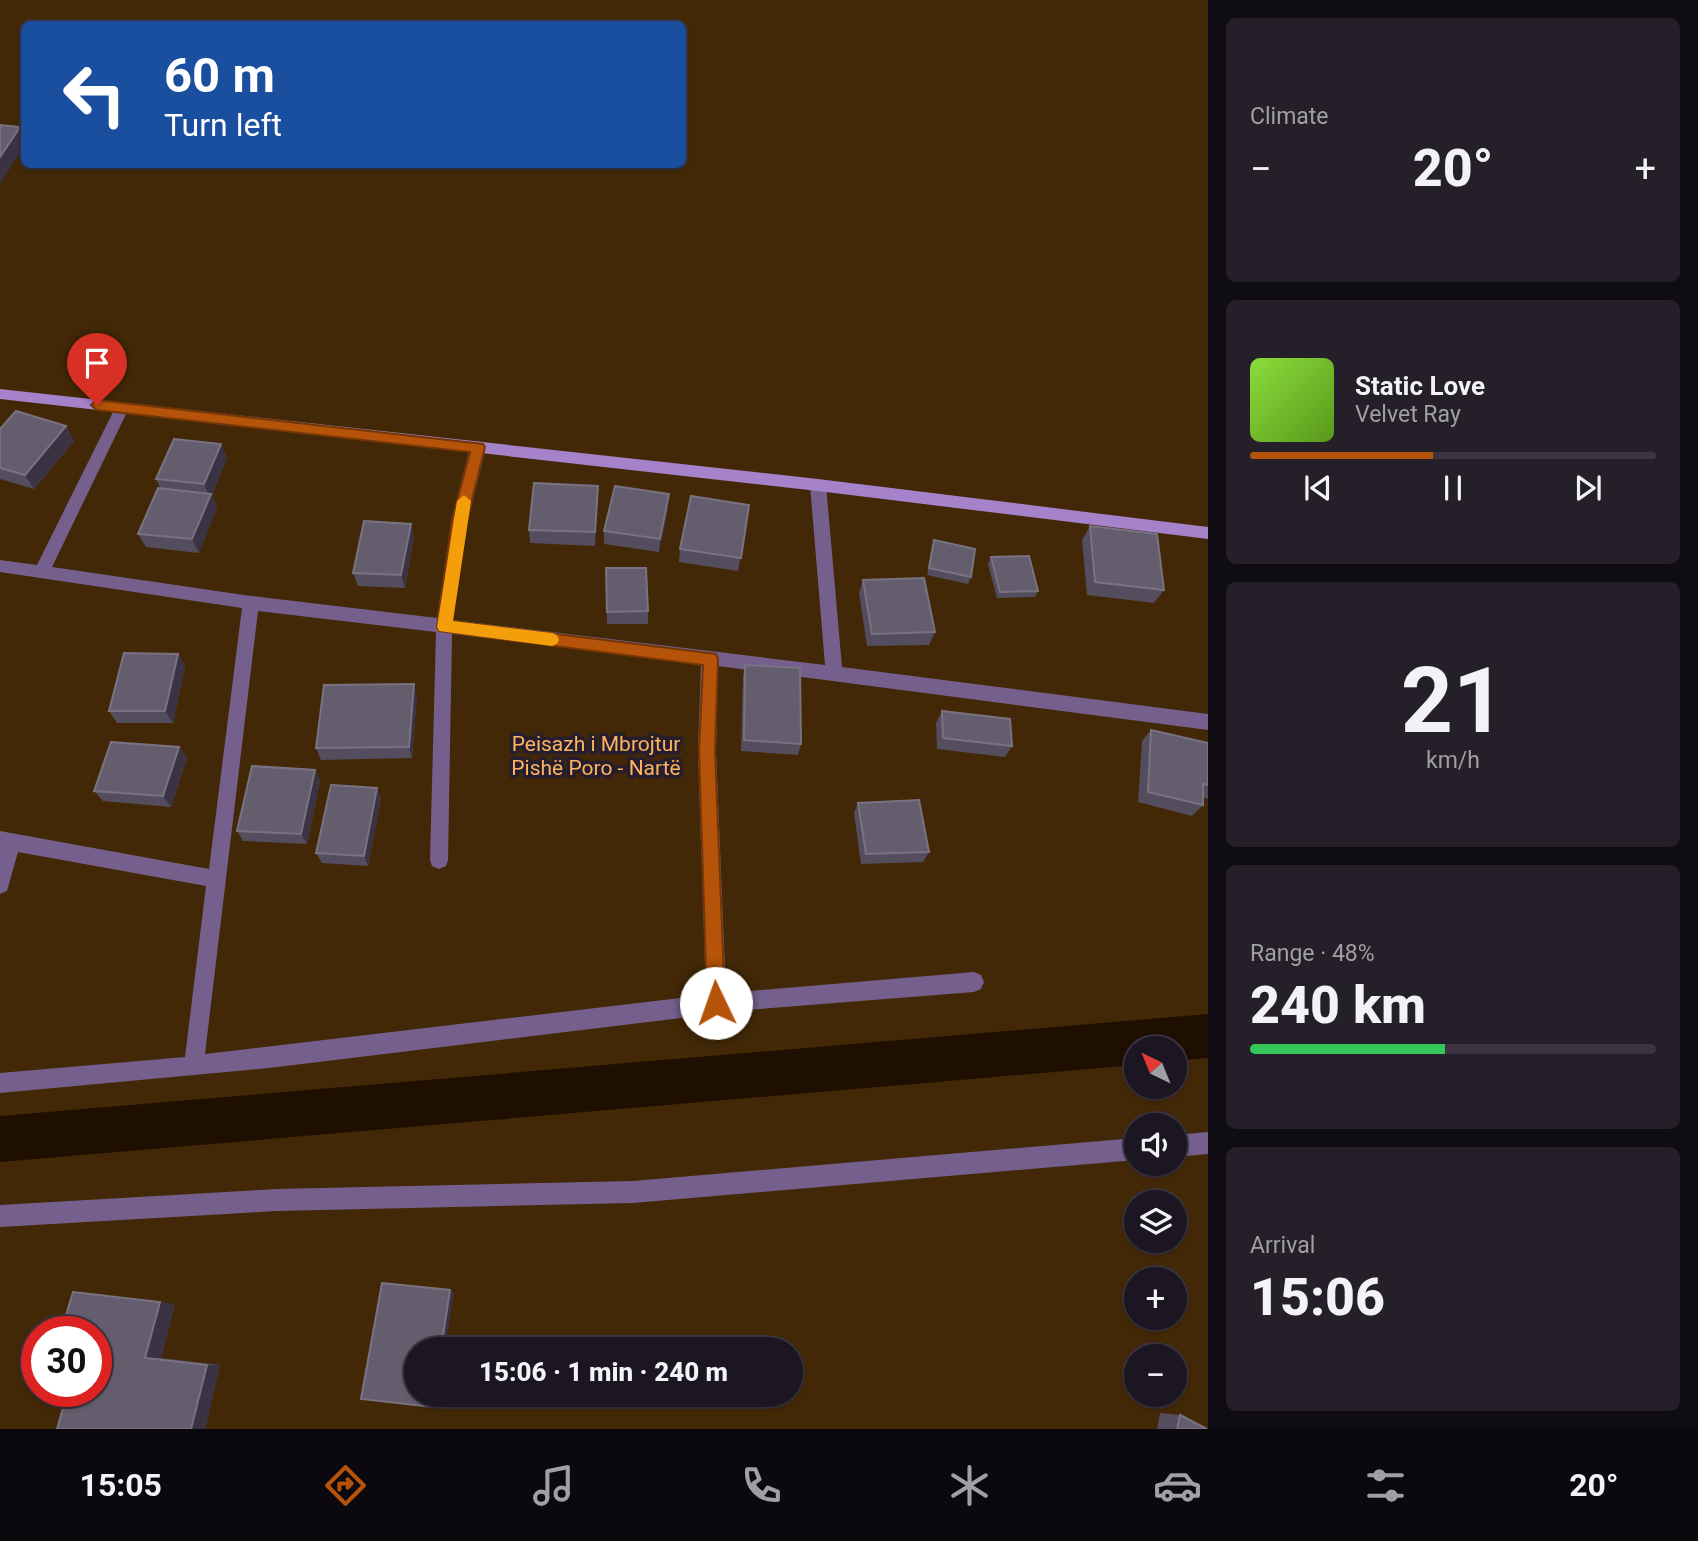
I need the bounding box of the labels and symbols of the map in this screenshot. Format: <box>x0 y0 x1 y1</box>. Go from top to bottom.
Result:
pin <box>67 333 127 405</box>
park label: Peisazh i Mbrojtur Pishë Poro - Nartë <box>511 732 681 780</box>
position arrow <box>679 966 753 1040</box>
north arrow <box>1124 1036 1186 1099</box>
speed limit sign: 30 <box>21 1316 112 1407</box>

